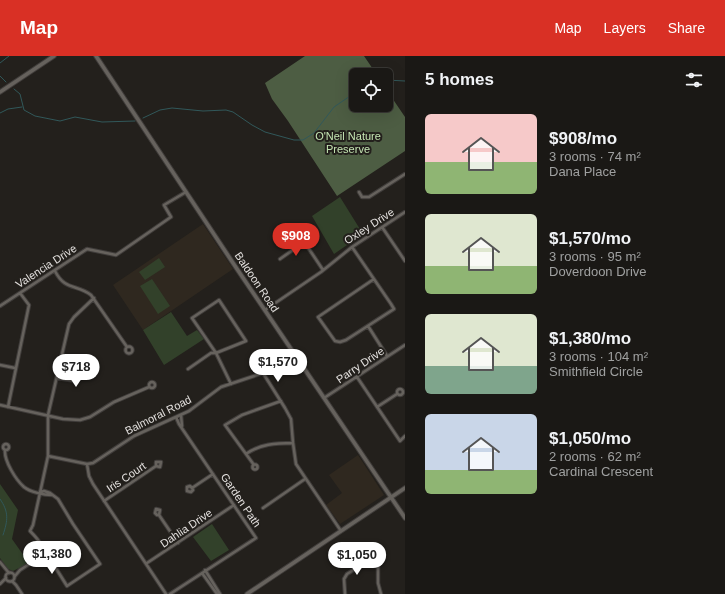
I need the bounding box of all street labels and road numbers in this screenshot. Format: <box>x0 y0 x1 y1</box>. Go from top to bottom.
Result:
street label: Oxley Drive <box>342 205 396 247</box>
street label: Valencia Drive <box>13 242 79 290</box>
street label: Baldoon Road <box>233 250 281 314</box>
street label: Parry Drive <box>334 345 386 385</box>
street label: Balmoral Road <box>123 393 193 437</box>
street label: Iris Court <box>104 460 148 494</box>
street label: Garden Path <box>219 471 263 529</box>
street label: Dahlia Drive <box>158 506 214 550</box>

